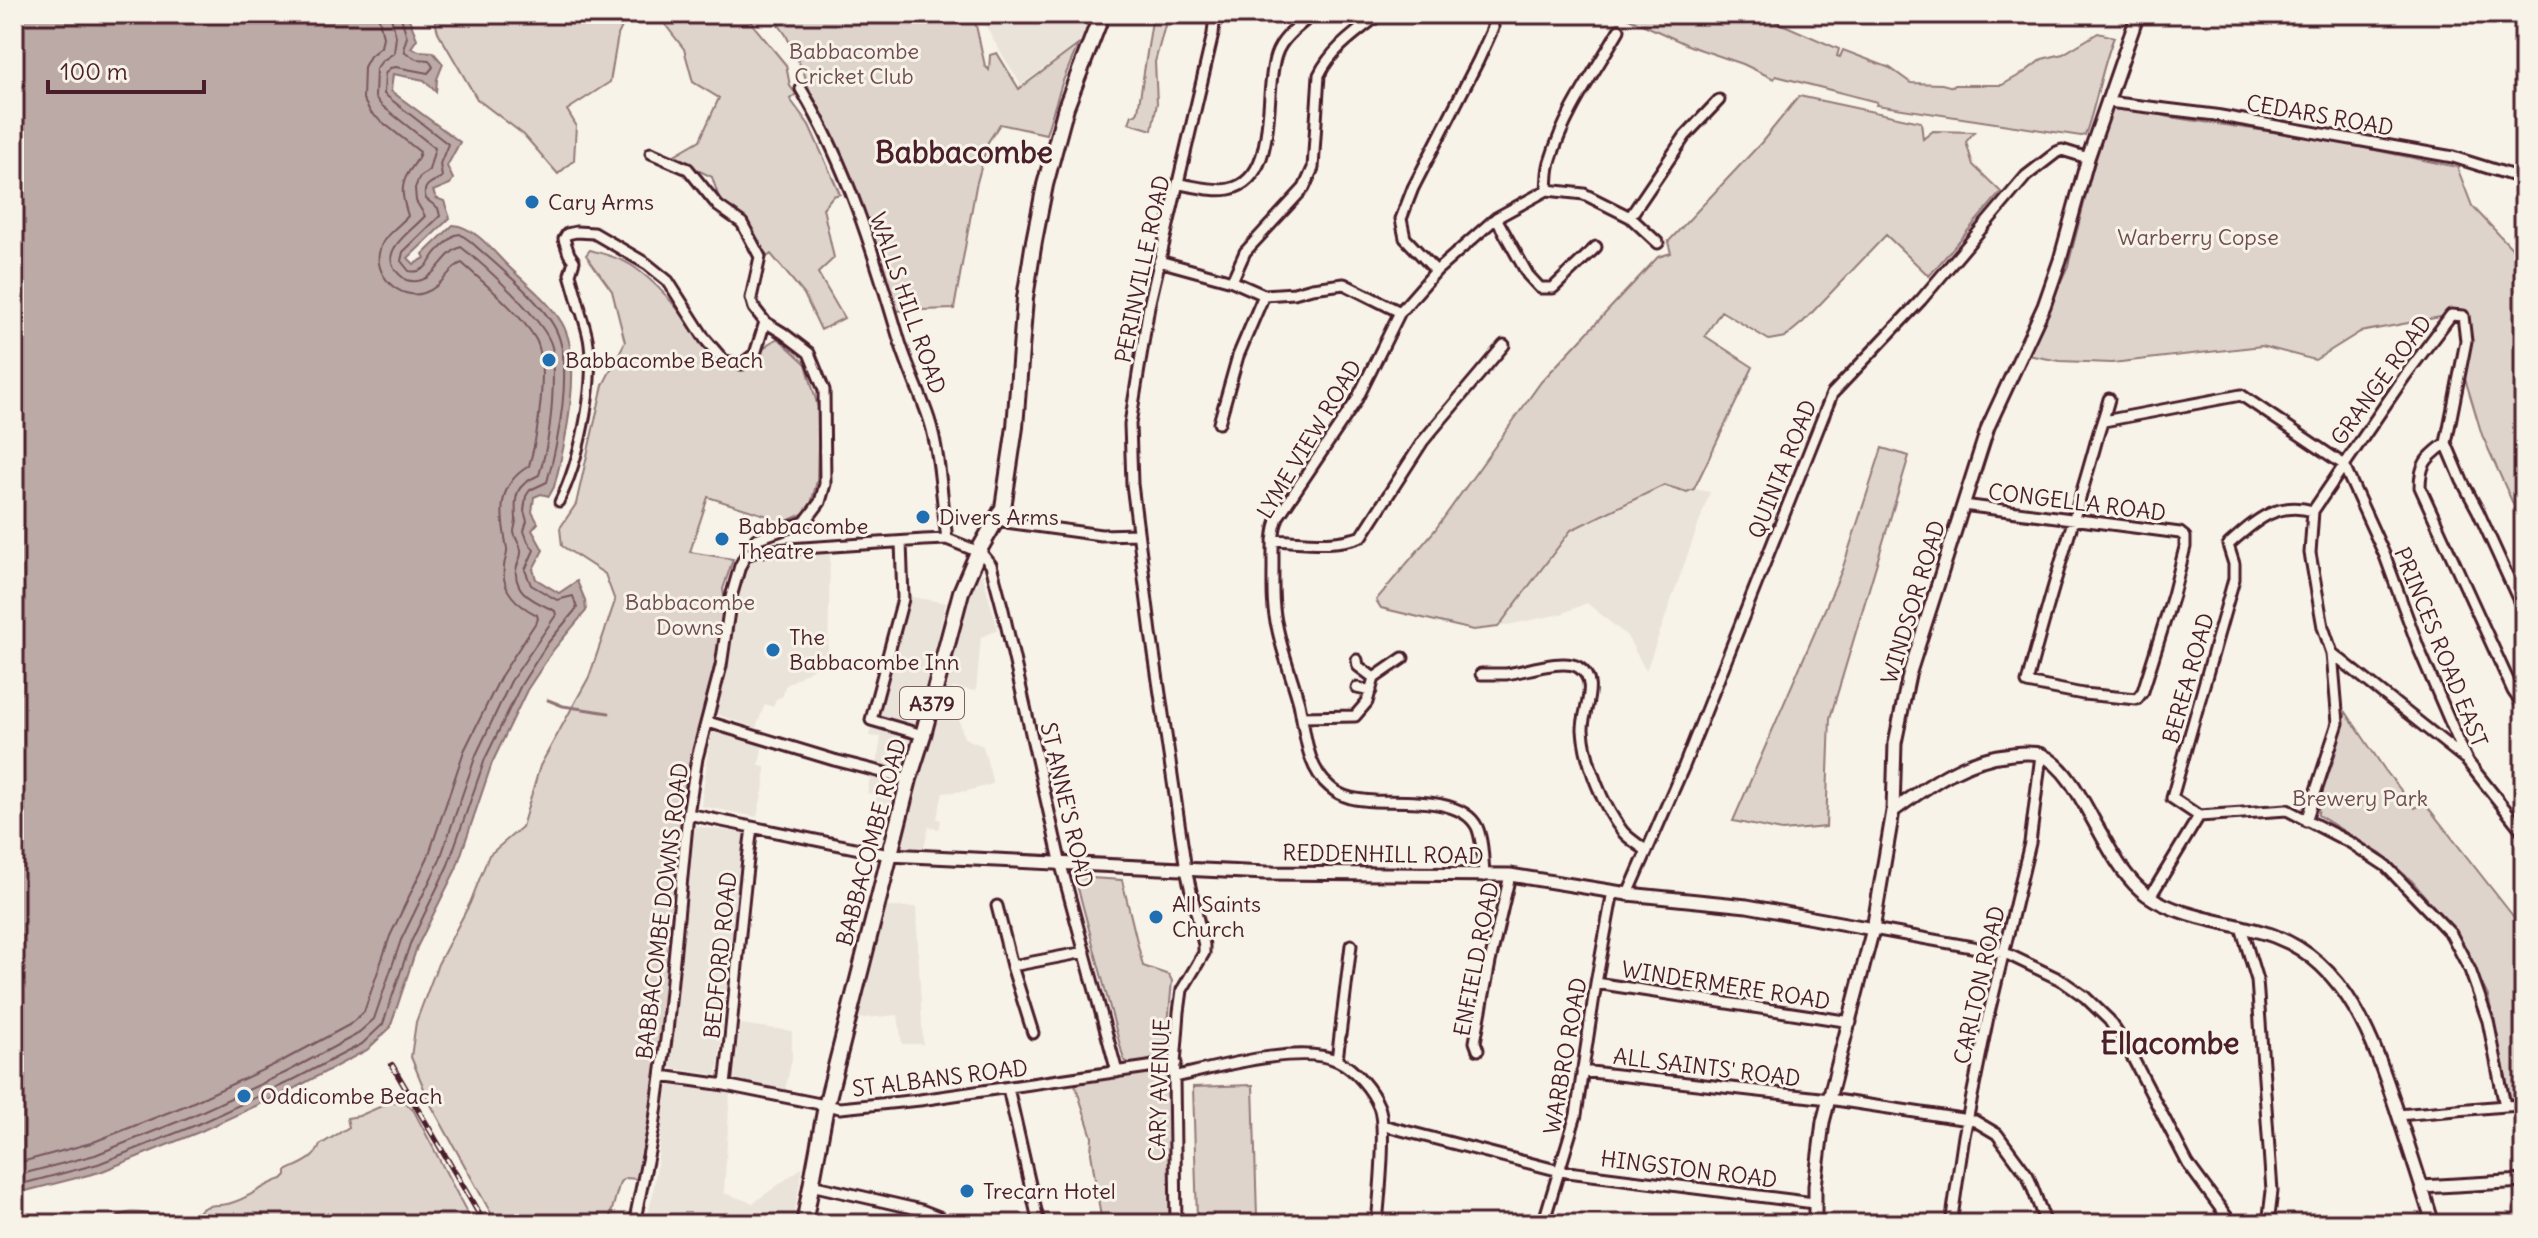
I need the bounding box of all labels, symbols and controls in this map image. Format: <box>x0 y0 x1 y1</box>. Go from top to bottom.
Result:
park label: Babbacombe Cricket Club <box>789 37 919 90</box>
scale bar <box>48 44 204 94</box>
text: 100 m <box>60 56 128 86</box>
street label: CEDARS ROAD <box>2244 88 2396 142</box>
district label: Babbacombe <box>875 133 1053 171</box>
street label: PERINVILLE ROAD <box>1108 173 1176 365</box>
place label: Cary Arms <box>548 188 654 216</box>
marker: Cary Arms <box>523 193 541 211</box>
street label: WALLS HILL ROAD <box>864 209 952 397</box>
park label: Warberry Copse <box>2117 223 2279 251</box>
street label: GRANGE ROAD <box>2324 310 2438 450</box>
place label: Babbacombe Beach <box>565 346 763 374</box>
marker: Babbacombe Beach <box>540 351 558 369</box>
street label: LYME VIEW ROAD <box>1251 354 1367 524</box>
street label: QUINTA ROAD <box>1741 396 1823 542</box>
street label: CONGELLA ROAD <box>1986 477 2168 527</box>
place label: Divers Arms <box>939 503 1059 531</box>
marker: Divers Arms <box>914 508 932 526</box>
place label: Babbacombe Theatre <box>738 512 868 565</box>
street label: WINDSOR ROAD <box>1875 517 1951 687</box>
marker: Babbacombe Theatre <box>713 530 731 548</box>
street label: PRINCES ROAD EAST <box>2388 543 2494 751</box>
park label: Babbacombe Downs <box>625 588 755 641</box>
street label: BEREA ROAD <box>2156 610 2220 746</box>
place label: The Babbacombe Inn <box>789 623 960 676</box>
marker: The Babbacombe Inn <box>764 641 782 659</box>
road number: A379 <box>900 687 964 719</box>
street label: ST ANNE'S ROAD <box>1034 720 1100 890</box>
street label: BABBACOMBE ROAD <box>830 735 912 949</box>
street label: BABBACOMBE DOWNS ROAD <box>630 761 694 1061</box>
park label: Brewery Park <box>2292 784 2428 812</box>
street label: REDDENHILL ROAD <box>1282 838 1484 870</box>
street label: BEDFORD ROAD <box>697 870 743 1040</box>
street label: ENFIELD ROAD <box>1447 879 1505 1039</box>
place label: All Saints Church <box>1172 890 1261 943</box>
street label: CARLTON ROAD <box>1947 903 2011 1067</box>
marker: All Saints Church <box>1147 908 1165 926</box>
street label: WINDERMERE ROAD <box>1620 955 1832 1015</box>
street label: WARBRO ROAD <box>1537 975 1593 1137</box>
street label: CARY AVENUE <box>1143 1018 1175 1162</box>
district label: Ellacombe <box>2101 1024 2239 1062</box>
street label: ALL SAINTS' ROAD <box>1612 1042 1802 1092</box>
street label: ST ALBANS ROAD <box>851 1053 1029 1103</box>
place label: Oddicombe Beach <box>260 1082 442 1110</box>
marker: Oddicombe Beach <box>235 1087 253 1105</box>
street label: HINGSTON ROAD <box>1599 1144 1779 1194</box>
place label: Trecarn Hotel <box>983 1177 1116 1205</box>
marker: Trecarn Hotel <box>958 1182 976 1200</box>

